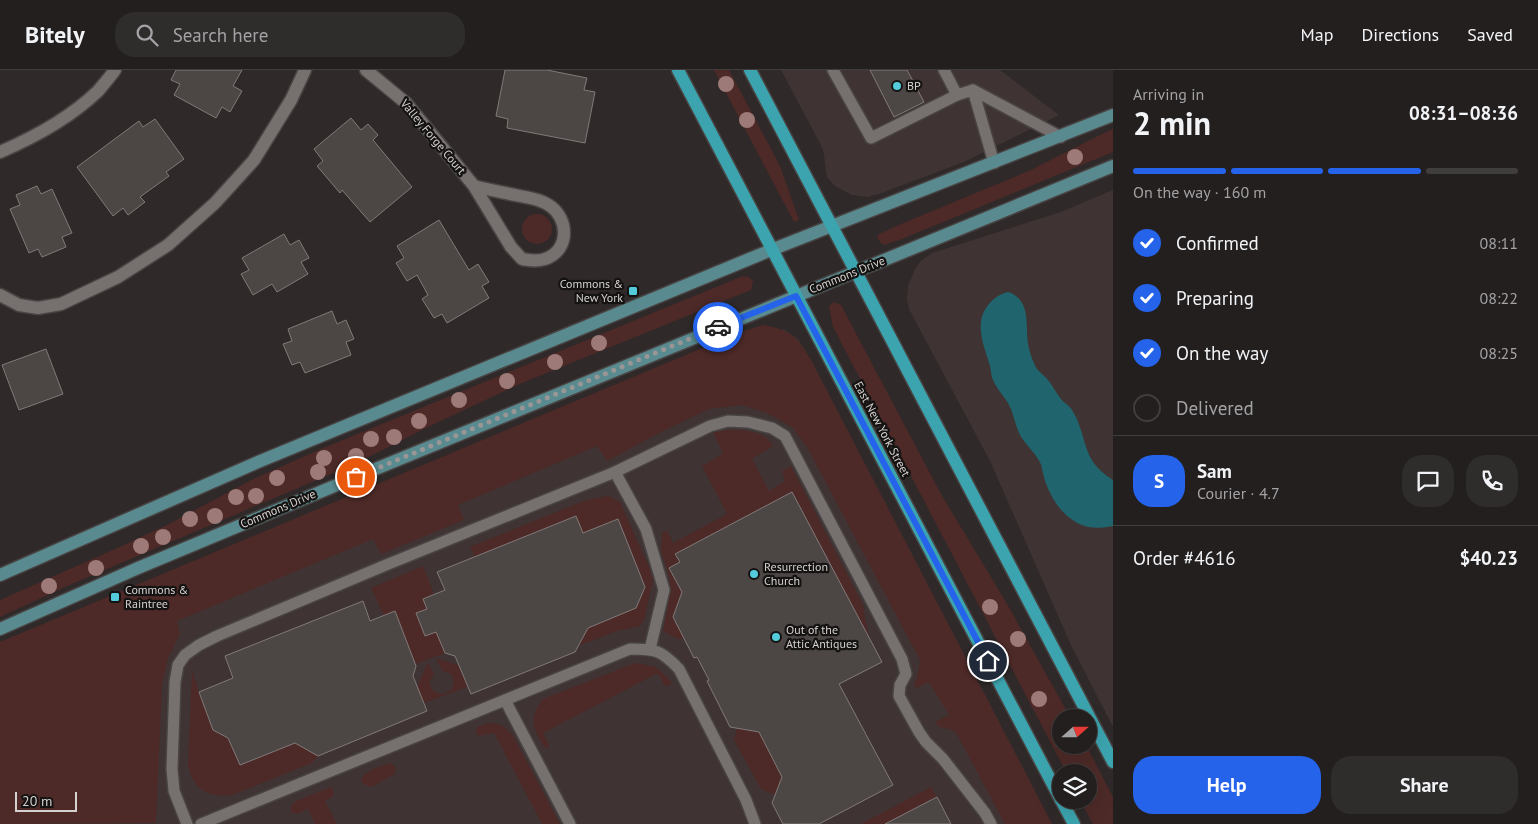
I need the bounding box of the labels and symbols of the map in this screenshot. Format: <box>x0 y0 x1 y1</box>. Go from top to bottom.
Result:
place label: BP <box>907 78 921 93</box>
marker: BP <box>891 80 903 92</box>
street label: Valley Forge Court <box>397 95 469 177</box>
street label: Commons Drive <box>807 253 887 297</box>
place label: Commons & New York <box>560 276 623 305</box>
marker: Commons & New York <box>627 285 639 297</box>
courier <box>693 302 743 352</box>
street label: East New York Street <box>851 379 914 479</box>
pin <box>335 456 377 498</box>
street label: Commons Drive <box>238 486 318 531</box>
place label: Resurrection Church <box>764 559 828 588</box>
marker: Resurrection Church <box>748 568 760 580</box>
place label: Commons & Raintree <box>125 582 188 611</box>
marker: Commons & Raintree <box>109 591 121 603</box>
place label: Out of the Attic Antiques <box>786 622 857 651</box>
marker: Out of the Attic Antiques <box>770 631 782 643</box>
pin <box>967 640 1009 682</box>
north arrow <box>1052 709 1098 754</box>
scale bar <box>15 789 78 812</box>

